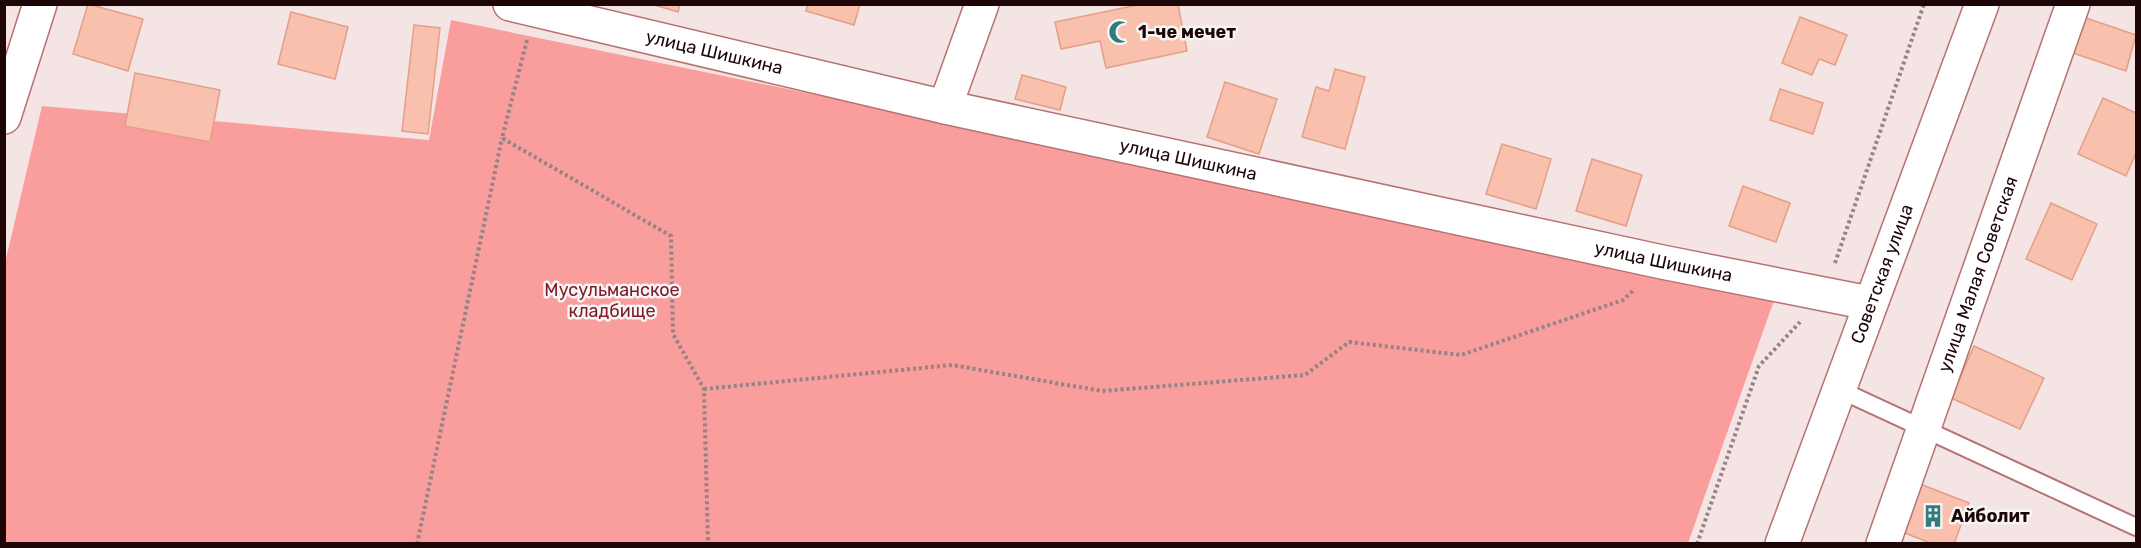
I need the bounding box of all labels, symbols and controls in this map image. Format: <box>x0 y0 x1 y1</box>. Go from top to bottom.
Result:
mosque icon: 1-че мечет <box>1107 19 1133 45</box>
place label: 1-че мечет <box>1138 21 1236 43</box>
street label: улица Шишкина <box>644 26 785 79</box>
street label: улица Шишкина <box>1118 134 1259 185</box>
street label: улица Малая Советская <box>1933 173 2023 375</box>
street label: Советская улица <box>1846 201 1918 347</box>
street label: улица Шишкина <box>1593 237 1734 287</box>
park label: Мусульманское кладбище <box>544 279 680 322</box>
building icon: Айболит <box>1920 503 1946 529</box>
place label: Айболит <box>1951 505 2030 527</box>

